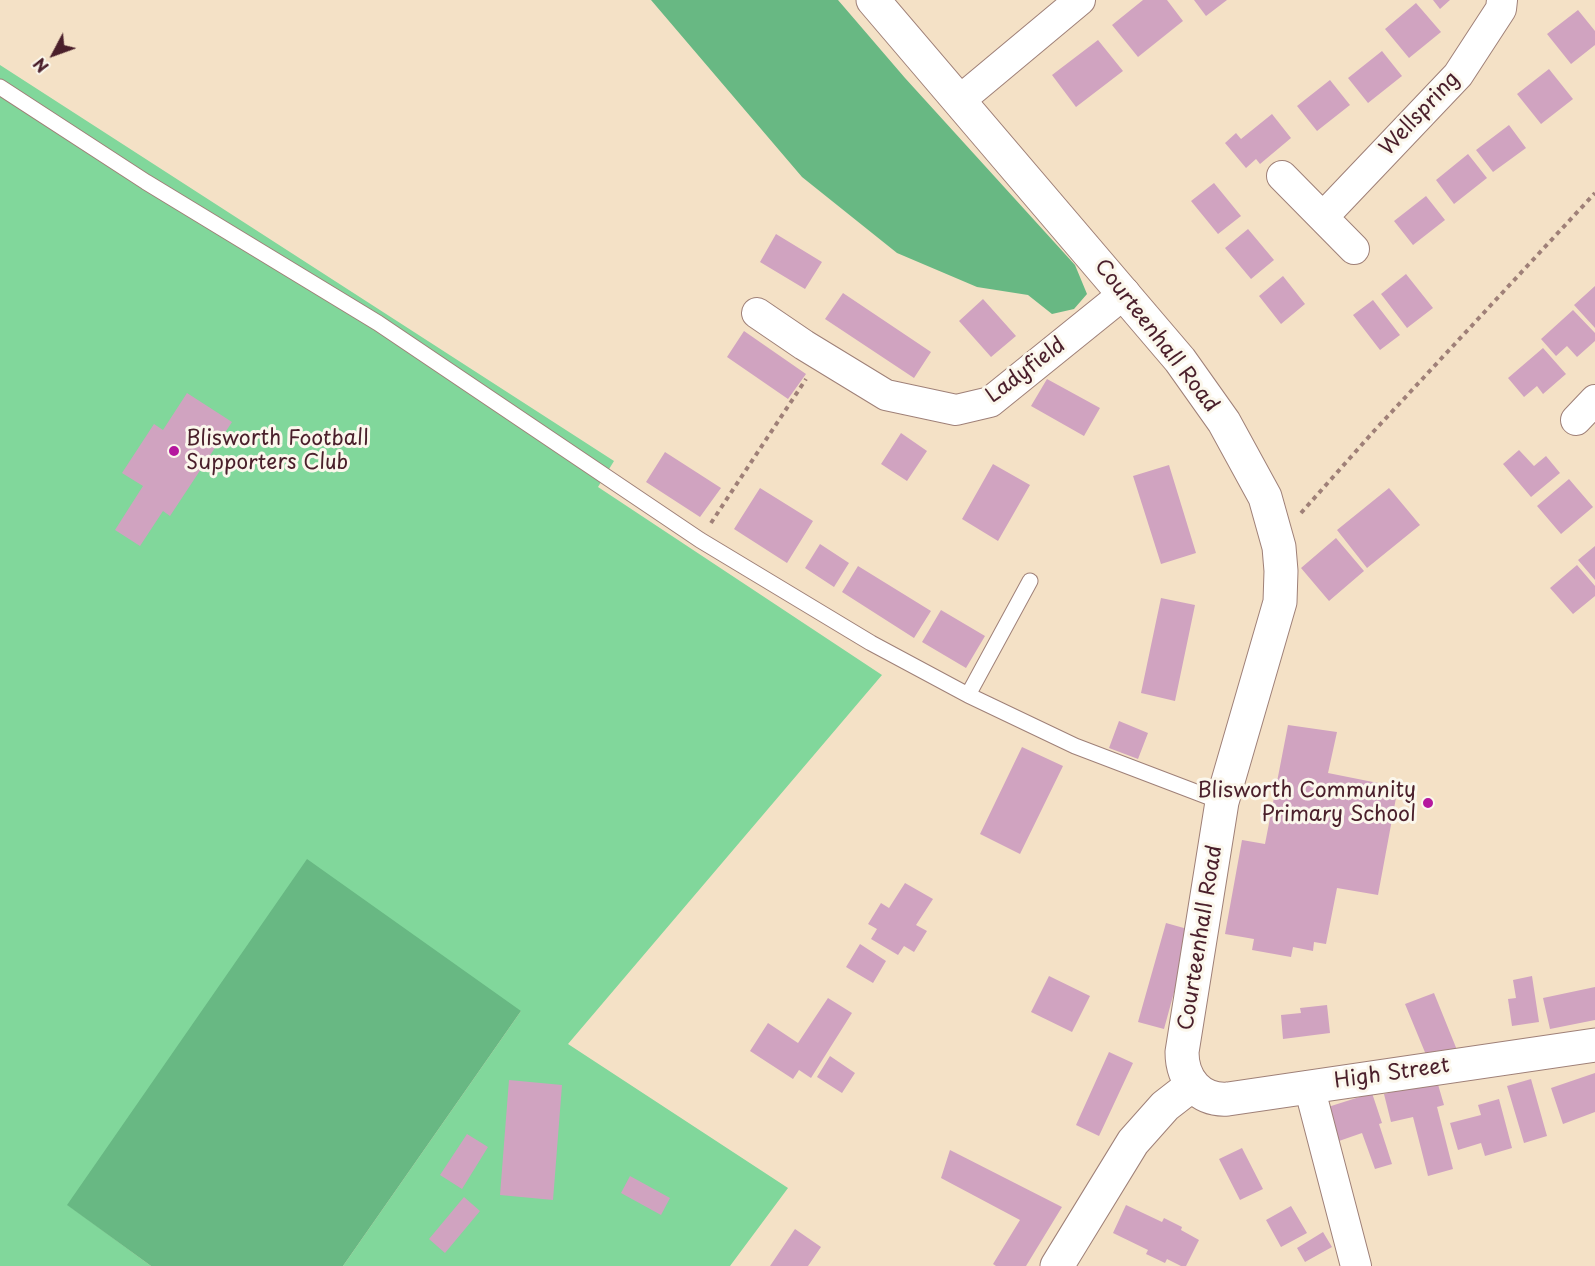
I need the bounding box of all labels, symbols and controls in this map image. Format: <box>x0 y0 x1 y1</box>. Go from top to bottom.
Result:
north arrow <box>24 24 84 84</box>
text: N <box>27 53 54 78</box>
street label: Wellspring <box>1375 67 1465 161</box>
street label: Courteenhall Road <box>1088 254 1224 418</box>
street label: Ladyfield <box>982 333 1070 409</box>
place label: Blisworth Football Supporters Club <box>186 426 369 476</box>
marker: Blisworth Football Supporters Club <box>167 444 181 458</box>
place label: Blisworth Community Primary School <box>1197 778 1416 828</box>
marker: Blisworth Community Primary School <box>1421 796 1435 810</box>
street label: Courteenhall Road <box>1174 844 1228 1032</box>
street label: High Street <box>1333 1053 1451 1095</box>

